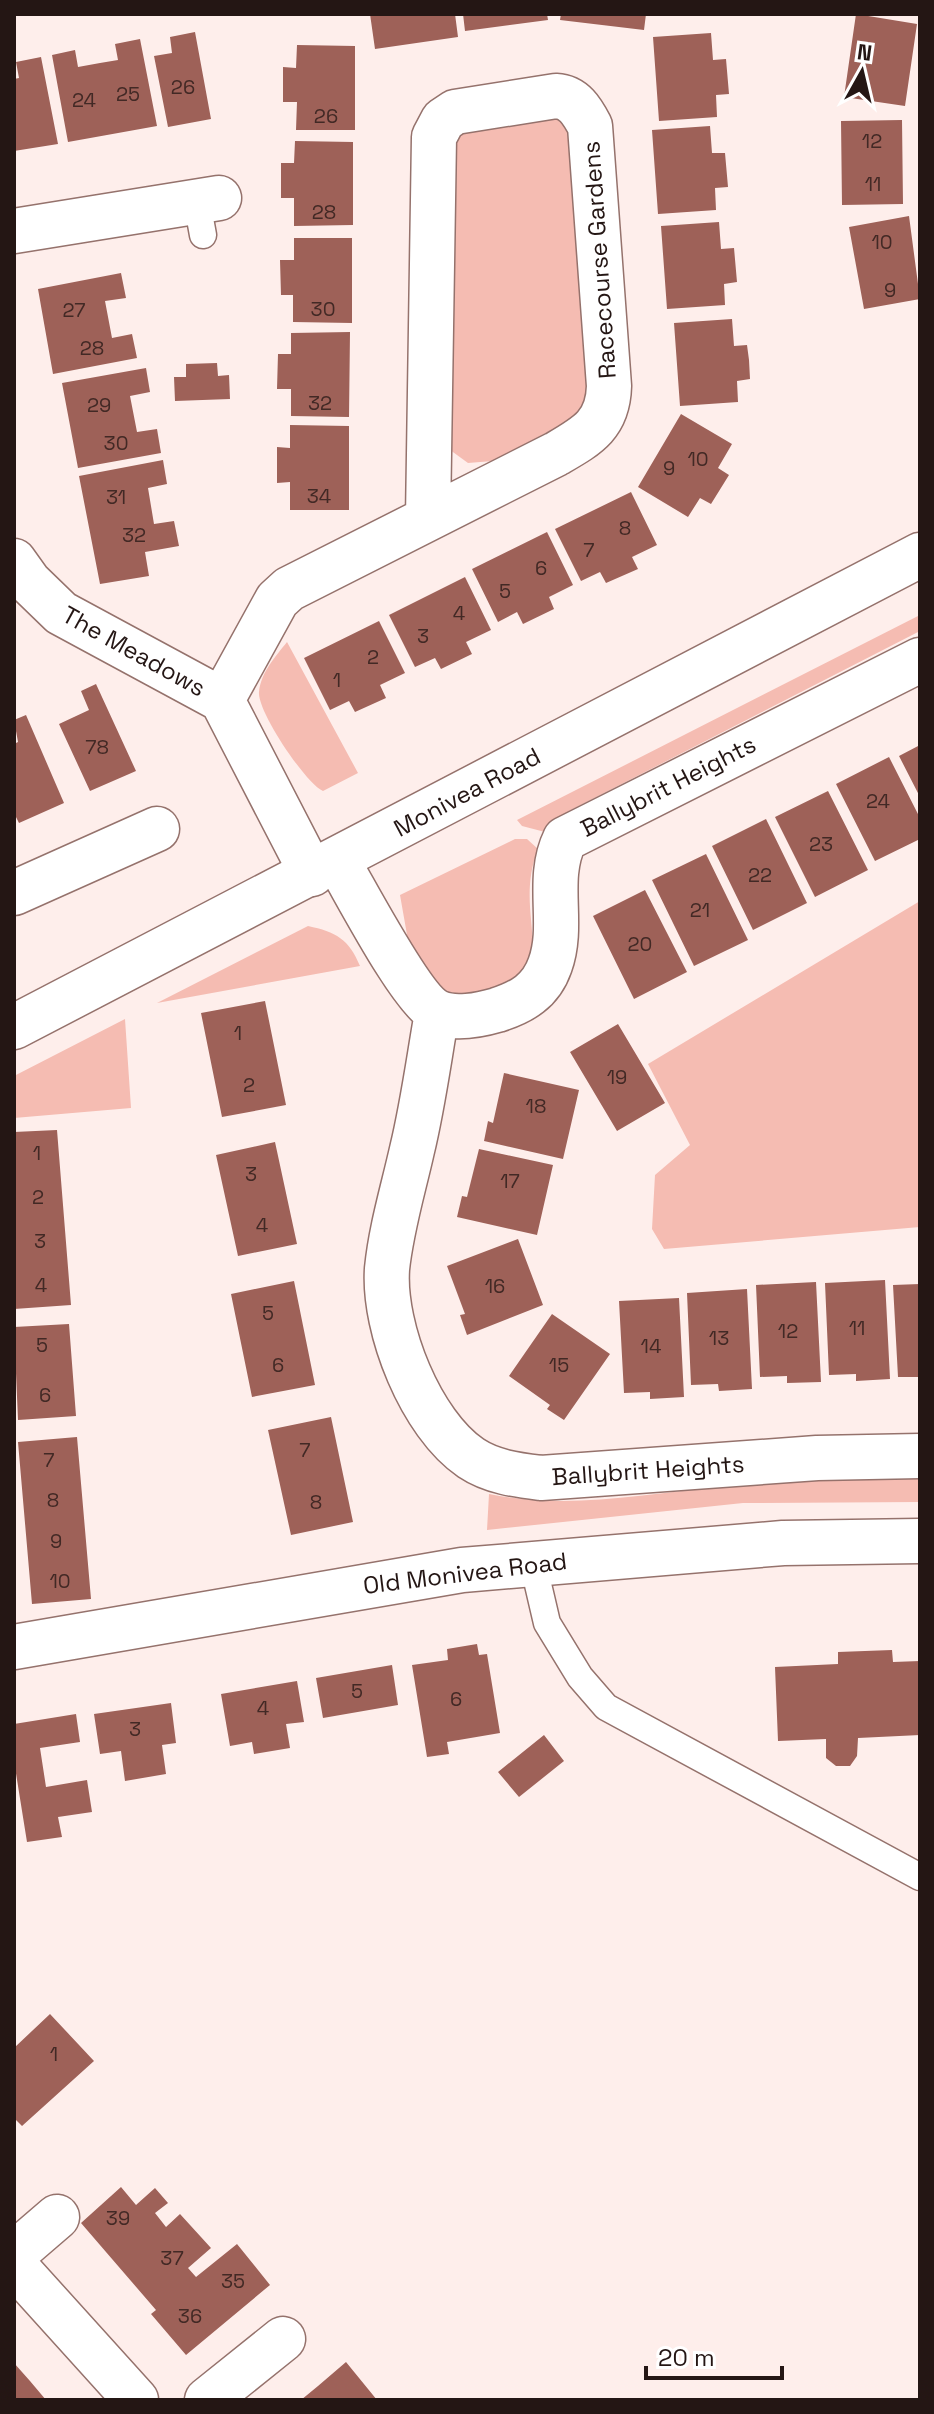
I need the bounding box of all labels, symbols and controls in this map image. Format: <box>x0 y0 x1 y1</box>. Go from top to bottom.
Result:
north arrow <box>822 32 902 112</box>
text: N <box>856 37 874 67</box>
house number: 26 <box>171 74 195 100</box>
house number: 25 <box>116 81 140 107</box>
house number: 24 <box>72 87 96 113</box>
house number: 26 <box>314 103 338 129</box>
house number: 12 <box>862 128 882 154</box>
street label: Racecourse Gardens <box>575 140 623 380</box>
house number: 11 <box>865 171 881 197</box>
house number: 28 <box>312 199 336 225</box>
house number: 10 <box>871 229 893 255</box>
house number: 9 <box>884 277 896 303</box>
house number: 30 <box>311 296 335 322</box>
house number: 27 <box>62 297 86 323</box>
house number: 28 <box>80 335 104 361</box>
house number: 32 <box>308 390 332 416</box>
house number: 29 <box>87 392 111 418</box>
house number: 30 <box>104 430 128 456</box>
house number: 10 <box>687 446 709 472</box>
house number: 9 <box>663 455 675 481</box>
house number: 34 <box>307 483 331 509</box>
house number: 31 <box>106 484 126 510</box>
house number: 8 <box>619 515 631 541</box>
house number: 32 <box>122 522 146 548</box>
house number: 7 <box>583 537 595 563</box>
house number: 6 <box>535 555 547 581</box>
house number: 5 <box>499 578 511 604</box>
street label: The Meadows <box>57 599 211 703</box>
house number: 4 <box>453 600 465 626</box>
house number: 3 <box>417 623 429 649</box>
house number: 2 <box>367 644 379 670</box>
house number: 1 <box>333 667 341 693</box>
street label: Ballybrit Heights <box>575 728 761 844</box>
house number: 78 <box>85 734 109 760</box>
street label: Monivea Road <box>388 740 546 844</box>
house number: 24 <box>866 788 890 814</box>
house number: 23 <box>809 831 833 857</box>
house number: 22 <box>748 862 772 888</box>
house number: 21 <box>690 897 710 923</box>
house number: 20 <box>628 931 652 957</box>
house number: 1 <box>234 1020 242 1046</box>
house number: 19 <box>607 1064 627 1090</box>
house number: 2 <box>243 1072 255 1098</box>
house number: 18 <box>526 1093 546 1119</box>
house number: 1 <box>33 1140 41 1166</box>
house number: 3 <box>245 1161 257 1187</box>
house number: 17 <box>500 1168 520 1194</box>
house number: 2 <box>32 1184 44 1210</box>
house number: 4 <box>256 1212 268 1238</box>
house number: 3 <box>34 1228 46 1254</box>
house number: 4 <box>35 1272 47 1298</box>
house number: 16 <box>485 1273 505 1299</box>
house number: 5 <box>262 1300 274 1326</box>
house number: 11 <box>849 1315 865 1341</box>
house number: 12 <box>778 1318 798 1344</box>
house number: 13 <box>709 1325 729 1351</box>
house number: 5 <box>36 1332 48 1358</box>
house number: 14 <box>641 1333 661 1359</box>
house number: 6 <box>272 1352 284 1378</box>
house number: 15 <box>549 1352 569 1378</box>
house number: 6 <box>39 1382 51 1408</box>
house number: 7 <box>299 1437 311 1463</box>
house number: 7 <box>43 1447 55 1473</box>
street label: Ballybrit Heights <box>551 1448 745 1492</box>
house number: 8 <box>47 1487 59 1513</box>
house number: 8 <box>310 1489 322 1515</box>
house number: 9 <box>50 1528 62 1554</box>
street label: Old Monivea Road <box>361 1545 569 1601</box>
house number: 10 <box>49 1568 71 1594</box>
house number: 5 <box>351 1678 363 1704</box>
house number: 6 <box>450 1686 462 1712</box>
house number: 4 <box>257 1695 269 1721</box>
house number: 3 <box>129 1716 141 1742</box>
house number: 1 <box>50 2041 58 2067</box>
house number: 39 <box>106 2205 130 2231</box>
house number: 37 <box>160 2245 184 2271</box>
house number: 35 <box>221 2268 245 2294</box>
house number: 36 <box>178 2303 202 2329</box>
scale bar <box>646 2330 782 2380</box>
text: 20 m <box>658 2342 715 2373</box>

